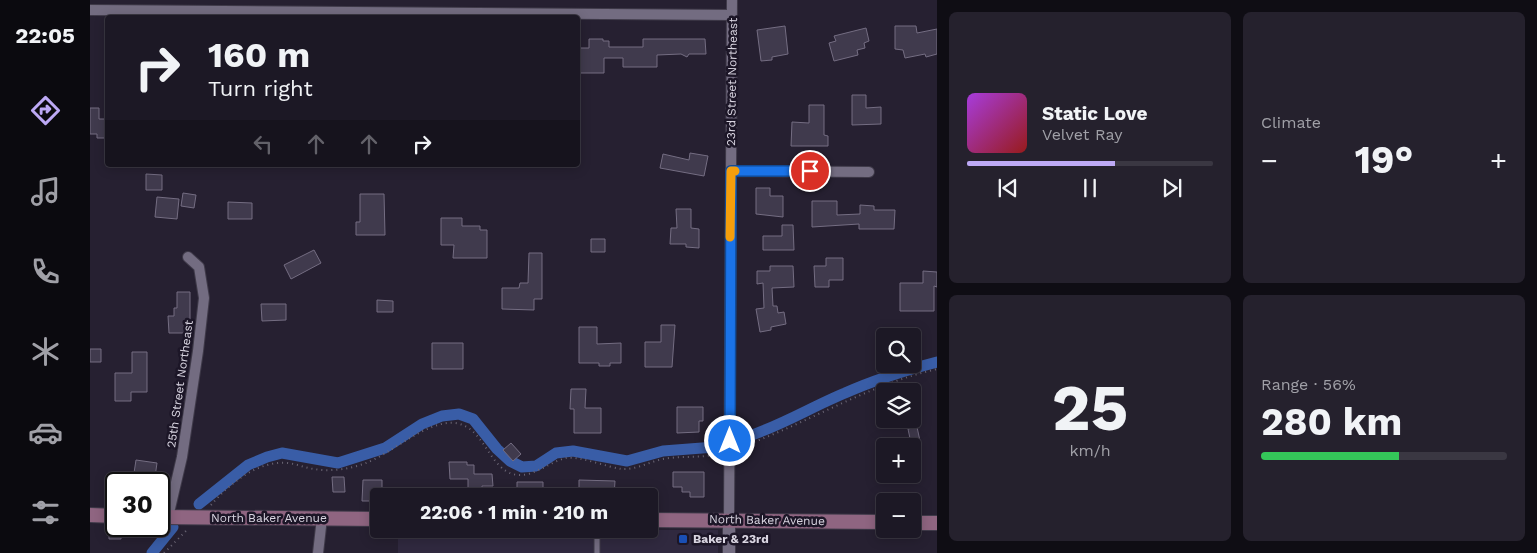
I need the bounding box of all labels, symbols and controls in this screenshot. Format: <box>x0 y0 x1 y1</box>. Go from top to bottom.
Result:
street label: 23rd Street Northeast <box>724 18 740 146</box>
text: 22:05 <box>15 23 75 48</box>
text: 160 m <box>208 34 310 76</box>
icon: right <box>125 35 190 100</box>
text: Turn right <box>208 76 313 101</box>
icon: directions <box>28 93 63 128</box>
text: Static Love <box>1042 102 1147 125</box>
text: Climate <box>1261 113 1321 132</box>
text: Velvet Ray <box>1042 125 1122 144</box>
icon: left <box>249 130 277 158</box>
icon: ahead <box>302 130 330 158</box>
icon: ahead <box>355 130 383 158</box>
icon: right <box>408 130 436 158</box>
text: 19° <box>1355 138 1413 182</box>
text: − <box>1261 144 1278 177</box>
text: + <box>1490 144 1507 177</box>
pin <box>789 150 831 192</box>
icon: arrive <box>796 157 824 185</box>
icon: music <box>28 174 63 209</box>
icon: previous <box>994 174 1022 202</box>
icon: pause <box>1076 174 1104 202</box>
icon: next <box>1158 174 1186 202</box>
icon: phone <box>28 254 63 289</box>
street label: 25th Street Northeast <box>164 319 196 449</box>
map controls <box>876 328 921 538</box>
button: search <box>876 328 921 373</box>
icon: climate <box>28 334 63 369</box>
text: 25 <box>1052 370 1128 446</box>
text: Range · 56% <box>1261 375 1356 394</box>
button: layers <box>876 383 921 428</box>
text: 280 km <box>1261 400 1402 444</box>
position arrow <box>703 414 755 466</box>
icon: car <box>28 415 63 450</box>
button: + <box>876 438 921 483</box>
text: km/h <box>1069 441 1111 460</box>
speed limit sign: 30 <box>105 472 170 537</box>
button: − <box>876 493 921 538</box>
icon: filters <box>28 495 63 530</box>
text: 22:06 · 1 min · 210 m <box>420 501 608 524</box>
street label: North Baker Avenue <box>211 511 327 525</box>
street label: North Baker Avenue <box>709 512 825 528</box>
place label: Baker & 23rd <box>693 532 769 546</box>
marker: Baker & 23rd <box>677 533 689 545</box>

